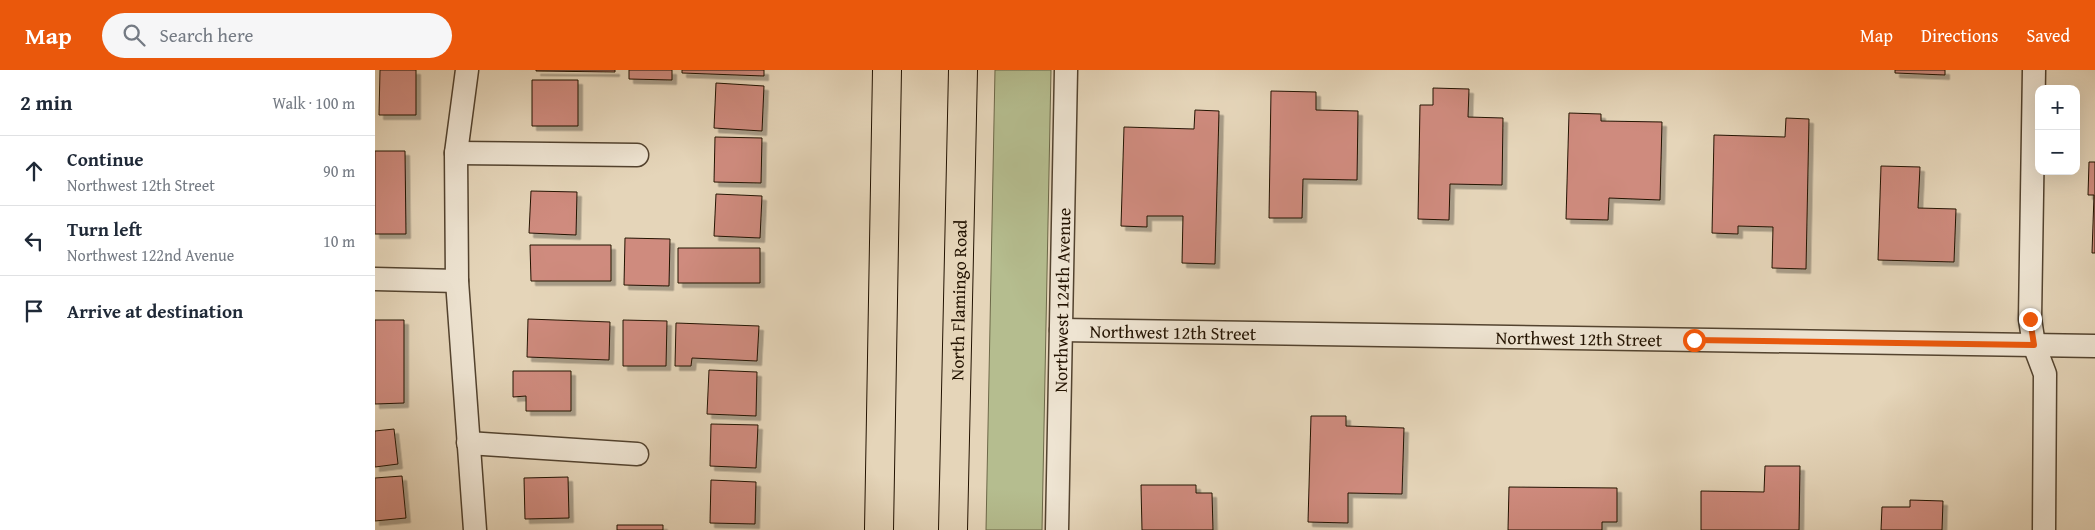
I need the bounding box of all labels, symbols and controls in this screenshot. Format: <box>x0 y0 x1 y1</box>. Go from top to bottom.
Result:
search box <box>102 13 452 58</box>
text: Map <box>25 18 72 53</box>
icon: search <box>120 21 148 49</box>
text: Search here <box>160 21 253 49</box>
text: Map <box>1860 22 1893 49</box>
text: Directions <box>1921 22 1998 49</box>
text: Saved <box>2026 22 2070 49</box>
map controls <box>2035 85 2080 175</box>
button: + <box>2035 85 2080 130</box>
text: 2 min <box>20 87 72 118</box>
text: Walk · 100 m <box>272 91 355 115</box>
button: − <box>2035 130 2080 175</box>
text: Continue <box>67 145 144 173</box>
icon: ahead <box>20 157 48 185</box>
text: 90 m <box>323 159 355 183</box>
text: Northwest 12th Street <box>67 173 215 197</box>
street label: Northwest 124th Avenue <box>1046 207 1077 393</box>
text: Turn left <box>67 215 142 243</box>
street label: North Flamingo Road <box>943 219 973 381</box>
icon: left <box>20 227 48 255</box>
text: 10 m <box>323 229 355 253</box>
text: Northwest 122nd Avenue <box>67 243 234 267</box>
icon: arrive <box>20 297 48 325</box>
text: Arrive at destination <box>67 297 243 325</box>
route end <box>2019 308 2042 331</box>
street label: Northwest 12th Street <box>1089 317 1257 347</box>
street label: Northwest 12th Street <box>1495 323 1663 353</box>
route start <box>1683 329 1706 352</box>

